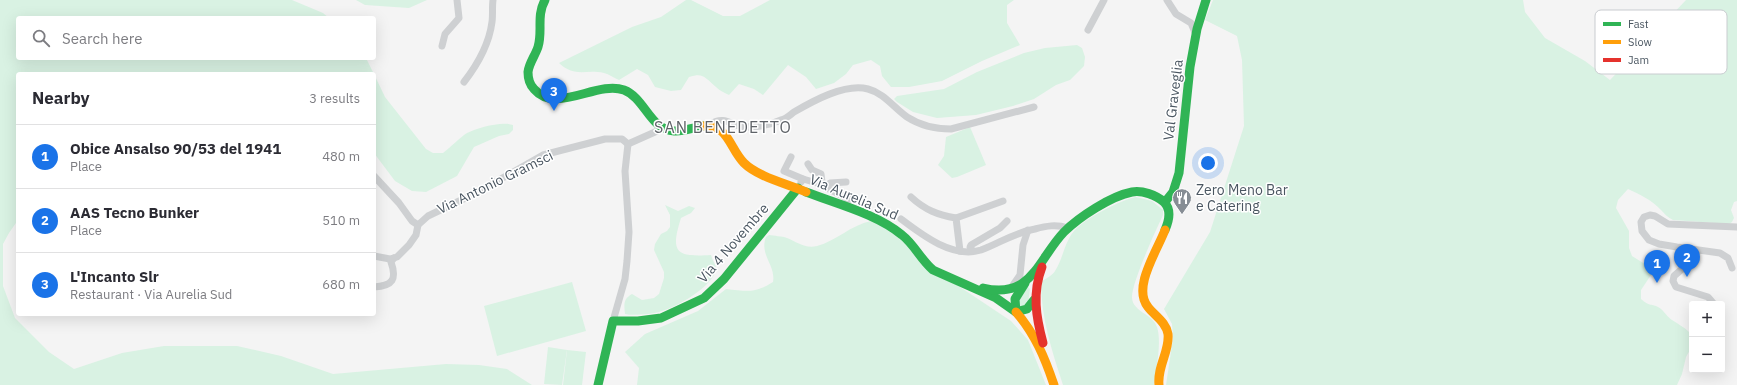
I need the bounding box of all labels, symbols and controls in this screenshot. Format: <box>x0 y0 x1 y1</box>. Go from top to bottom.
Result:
legend <box>1595 10 1727 74</box>
search box <box>16 16 376 60</box>
text: Fast <box>1628 17 1649 31</box>
icon: search <box>30 27 52 49</box>
text: Search here <box>62 29 142 48</box>
text: Slow <box>1628 35 1652 49</box>
text: Jam <box>1628 53 1649 67</box>
street label: Val Graveglia <box>1159 58 1187 142</box>
pin: 3 <box>541 78 567 111</box>
text: Nearby <box>32 87 90 109</box>
text: 3 results <box>309 90 360 107</box>
district label: SAN BENEDETTO <box>654 117 792 137</box>
text: Obice Ansalso 90/53 del 1941 <box>70 139 281 158</box>
street label: Via Antonio Gramsci <box>434 146 556 218</box>
text: 1 <box>41 148 49 165</box>
text: 480 m <box>322 148 360 165</box>
your location <box>1198 153 1218 173</box>
text: Place <box>70 158 102 175</box>
street label: Via Aurelia Sud <box>807 170 901 224</box>
place label: Zero Meno Bar e Catering <box>1196 181 1288 215</box>
restaurant icon: Zero Meno Bar e Catering <box>1171 187 1193 215</box>
street label: Via 4 Novembre <box>694 199 773 287</box>
text: AAS Tecno Bunker <box>70 203 199 222</box>
text: 2 <box>41 212 49 229</box>
text: 510 m <box>322 212 360 229</box>
text: Place <box>70 222 102 239</box>
pin: 2 <box>1674 244 1700 277</box>
pin: 1 <box>1644 250 1670 283</box>
text: L'Incanto Slr <box>70 267 159 286</box>
text: 3 <box>41 276 49 293</box>
text: 680 m <box>322 276 360 293</box>
text: Restaurant · Via Aurelia Sud <box>70 286 232 303</box>
map controls <box>1689 301 1725 373</box>
button: + <box>1689 301 1725 337</box>
button: − <box>1689 337 1725 373</box>

